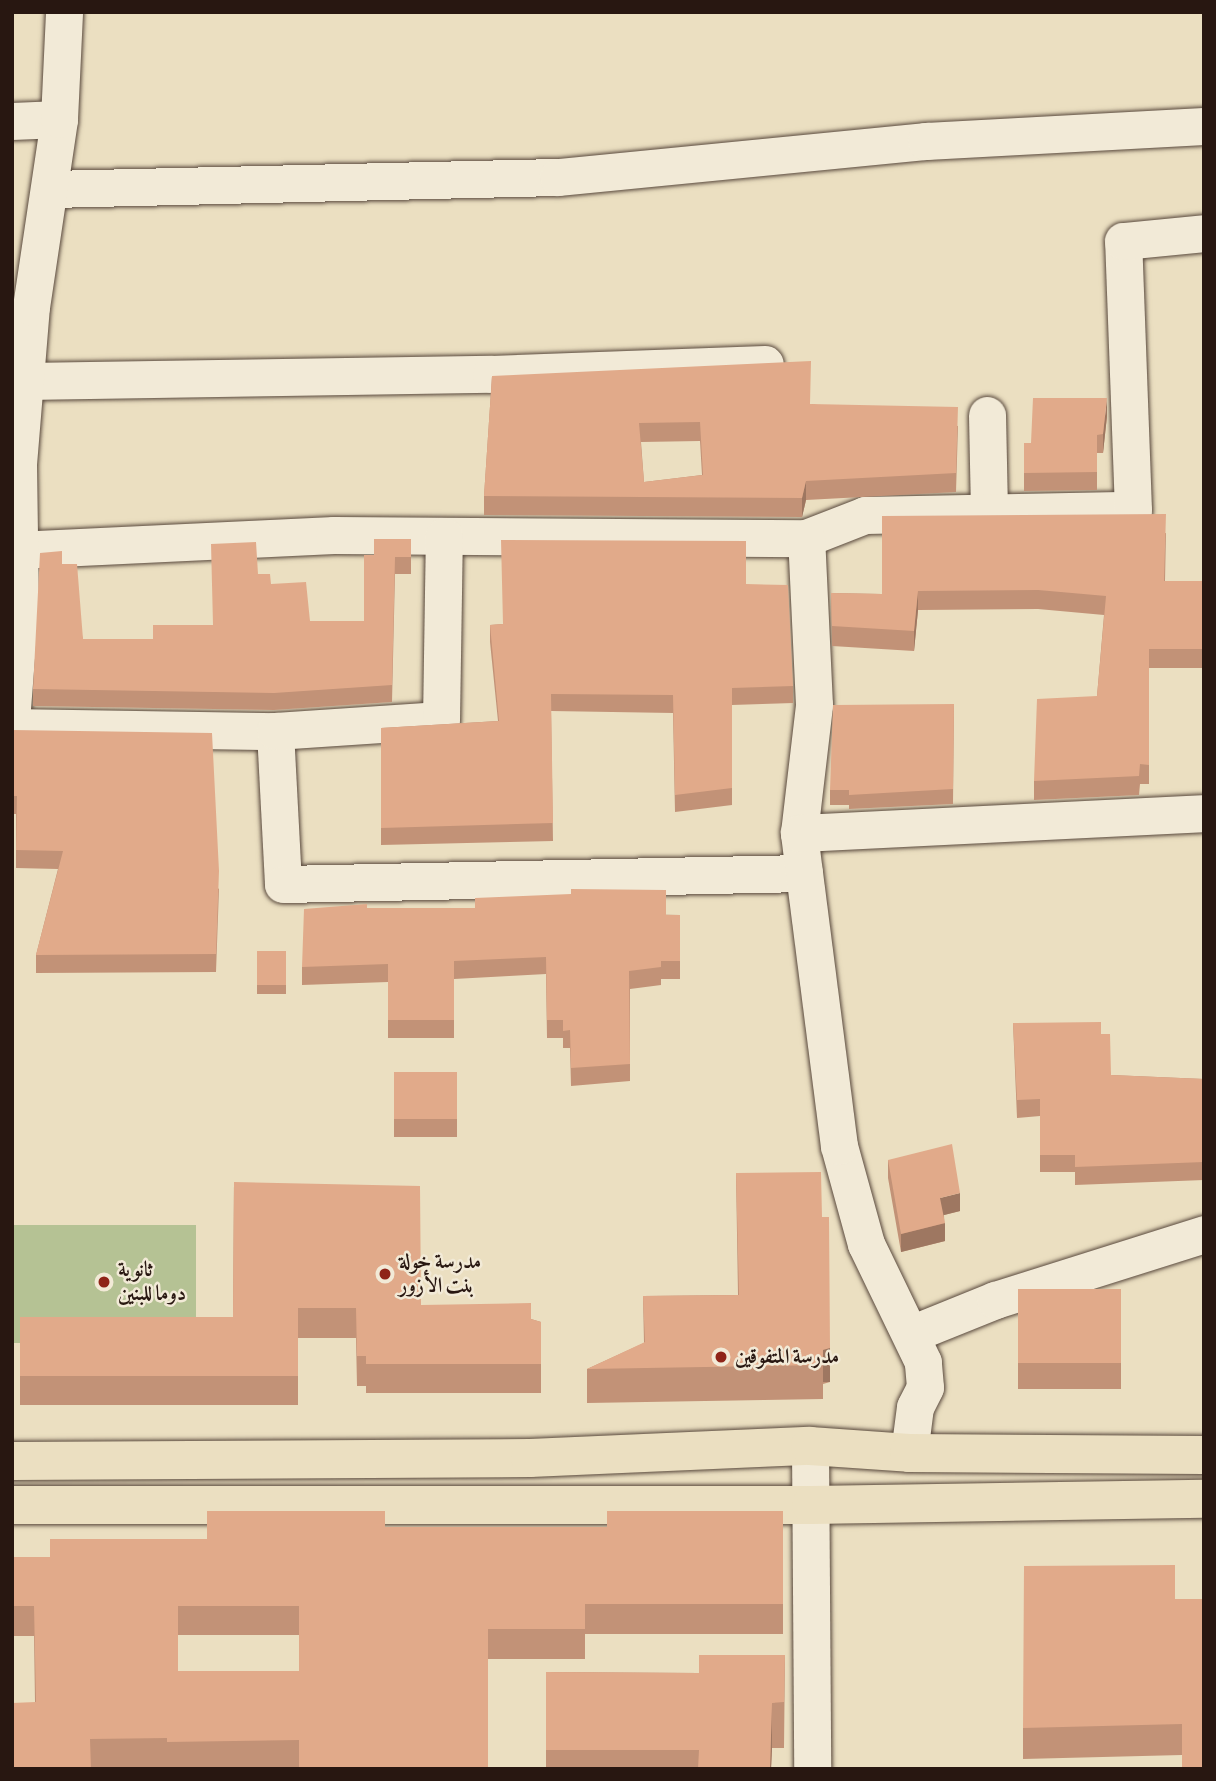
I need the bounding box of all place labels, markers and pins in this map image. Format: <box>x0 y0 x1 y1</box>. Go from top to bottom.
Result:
place label: مدرسة خولة بنت الأزور <box>399 1249 481 1299</box>
place label: ثانوية دوما للبنين <box>118 1257 186 1307</box>
marker: مدرسة خولة بنت الأزور <box>377 1266 393 1282</box>
marker: ثانوية دوما للبنين <box>96 1274 112 1290</box>
place label: مدرسة المتفوقين <box>735 1344 839 1370</box>
marker: مدرسة المتفوقين <box>713 1349 729 1365</box>

